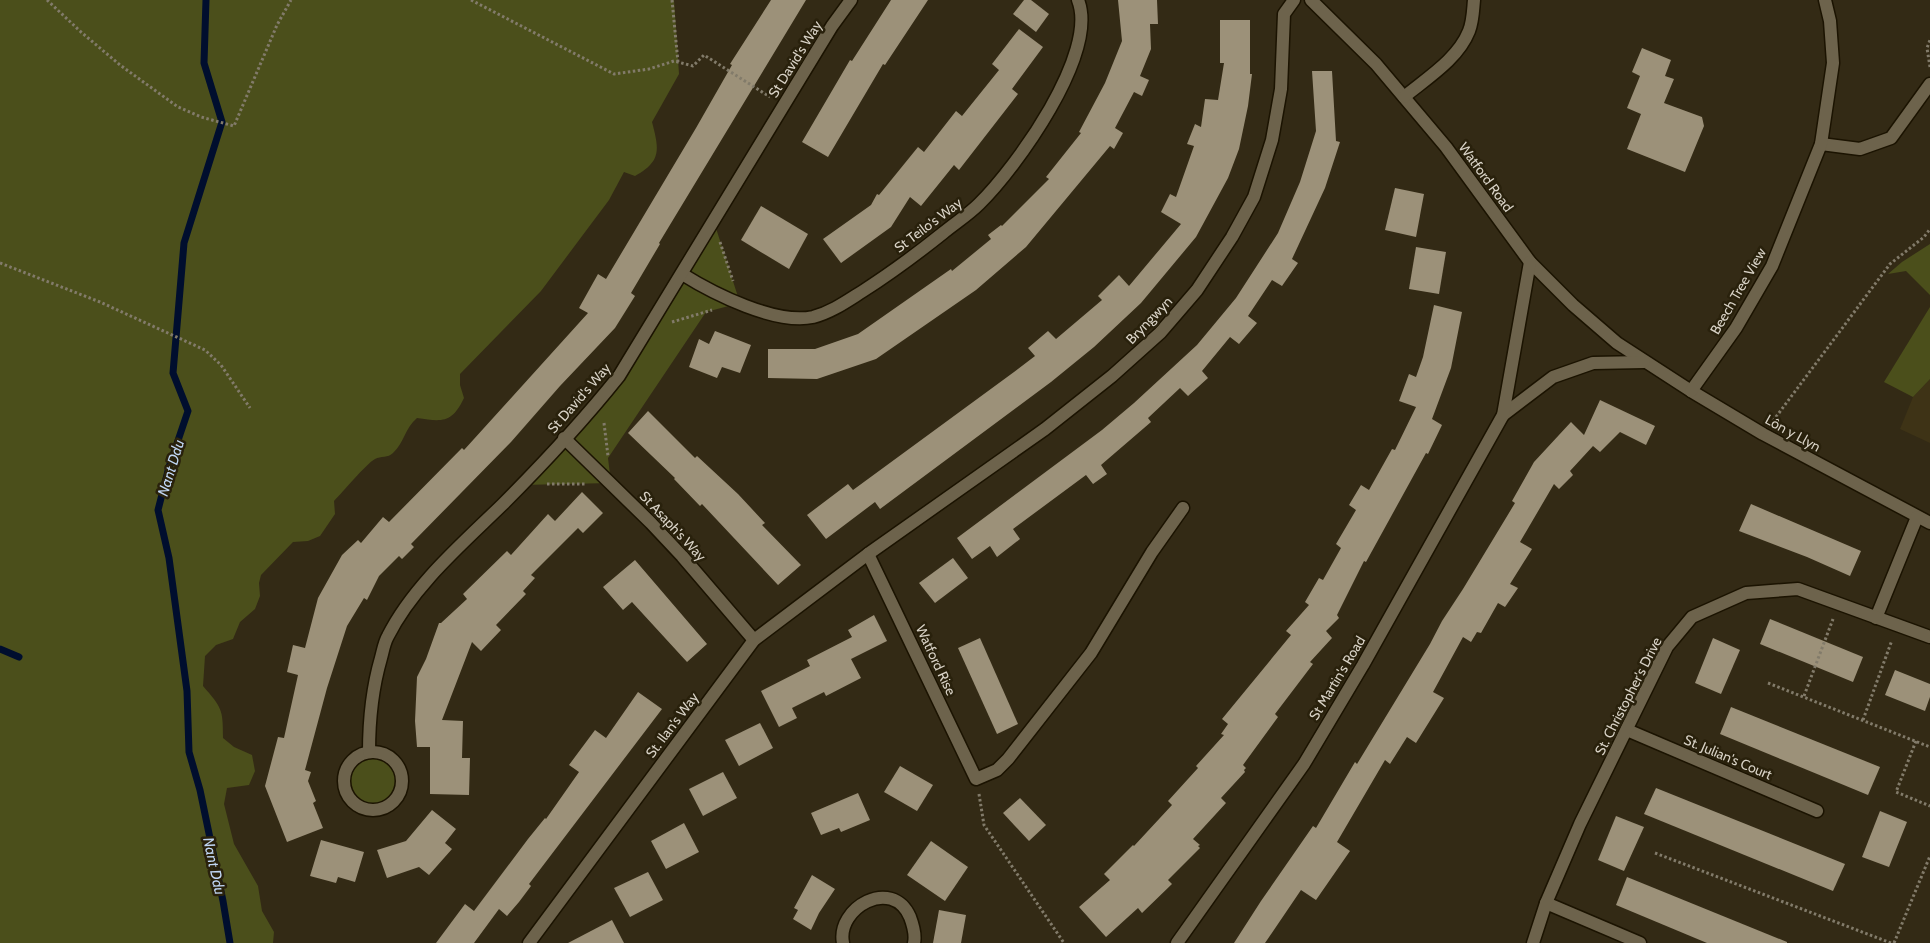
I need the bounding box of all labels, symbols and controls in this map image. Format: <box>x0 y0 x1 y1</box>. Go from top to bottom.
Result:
street label: St David's Way <box>764 17 826 101</box>
street label: Watford Road <box>1455 139 1517 215</box>
street label: St Teilo's Way <box>890 194 966 256</box>
street label: Beech Tree View <box>1706 244 1770 338</box>
street label: Bryngwyn <box>1122 292 1176 348</box>
street label: St David's Way <box>544 359 614 437</box>
street label: Lôn y Llyn <box>1762 410 1824 456</box>
water label: Nant Ddu <box>154 438 188 498</box>
street label: St Asaph's Way <box>636 487 710 565</box>
street label: Watford Rise <box>912 622 960 698</box>
street label: St Martin's Road <box>1305 633 1369 723</box>
street label: St. Christopher's Drive <box>1590 634 1666 758</box>
street label: St. Ilan's Way <box>642 689 702 761</box>
street label: St. Julian's Court <box>1681 730 1775 784</box>
water label: Nant Ddu <box>199 836 229 896</box>

